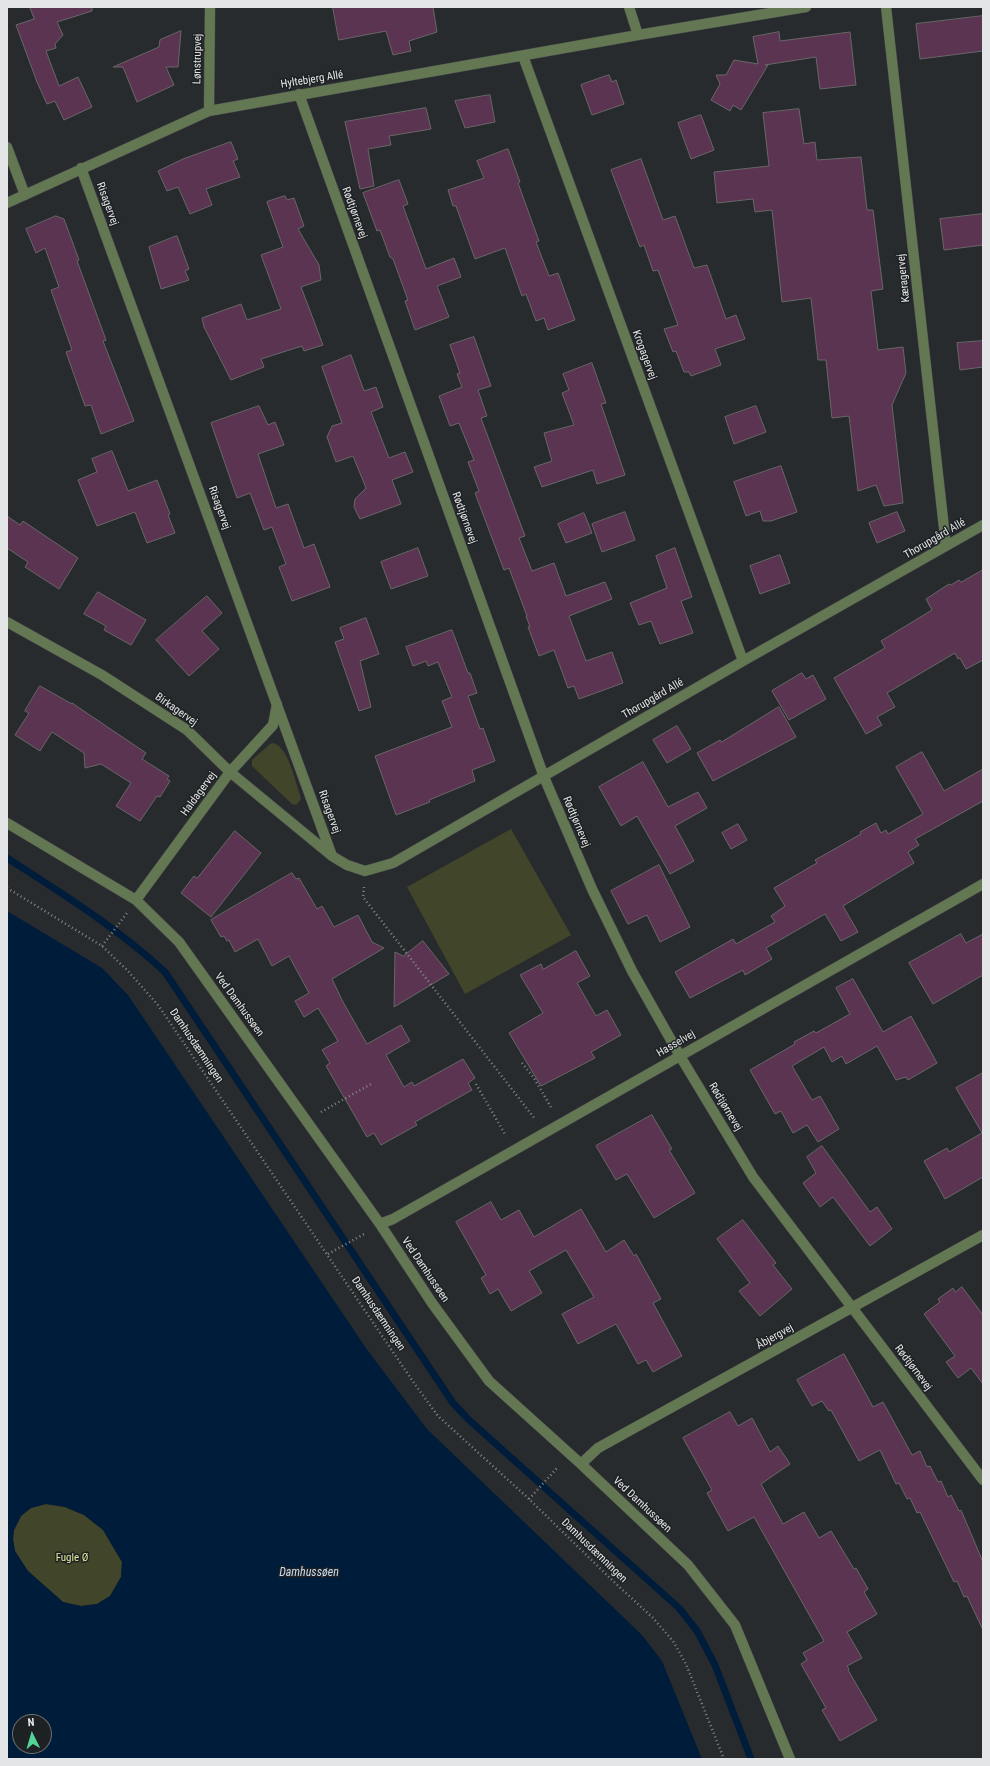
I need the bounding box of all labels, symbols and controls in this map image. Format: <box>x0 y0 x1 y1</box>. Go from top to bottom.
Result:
street label: Lønstrupvej <box>191 34 205 84</box>
street label: Hyltebjerg Allé <box>280 69 344 91</box>
street label: Risagervej <box>93 181 121 227</box>
street label: Rødtjørnevej <box>339 185 369 241</box>
street label: Kæragervej <box>895 253 913 303</box>
street label: Krogagervej <box>629 328 659 382</box>
street label: Risagervej <box>205 485 233 531</box>
street label: Rødtjørnevej <box>449 490 479 546</box>
street label: Thorupgård Allé <box>902 516 968 562</box>
street label: Thorupgård Allé <box>620 676 686 722</box>
street label: Birkagervej <box>152 691 200 729</box>
street label: Haldagervej <box>178 769 220 819</box>
street label: Risagervej <box>315 789 343 835</box>
street label: Rødtjørnevej <box>559 795 593 849</box>
street label: Ved Damhussøen <box>211 971 267 1039</box>
street label: Damhusdæmningen <box>166 1007 226 1085</box>
street label: Hasselvej <box>654 1028 698 1060</box>
street label: Rødtjørnevej <box>705 1080 745 1134</box>
street label: Ved Damhussøen <box>398 1235 452 1305</box>
street label: Damhusdæmningen <box>348 1275 408 1353</box>
street label: Åbjergvej <box>754 1321 796 1353</box>
street label: Rødtjørnevej <box>891 1342 935 1394</box>
street label: Ved Damhussøen <box>610 1474 674 1536</box>
street label: Damhusdæmningen <box>558 1516 630 1586</box>
park label: Fugle Ø <box>56 1551 88 1565</box>
water label: Damhussøen <box>279 1566 339 1580</box>
north arrow <box>12 1714 52 1754</box>
text: N <box>27 1716 35 1729</box>

